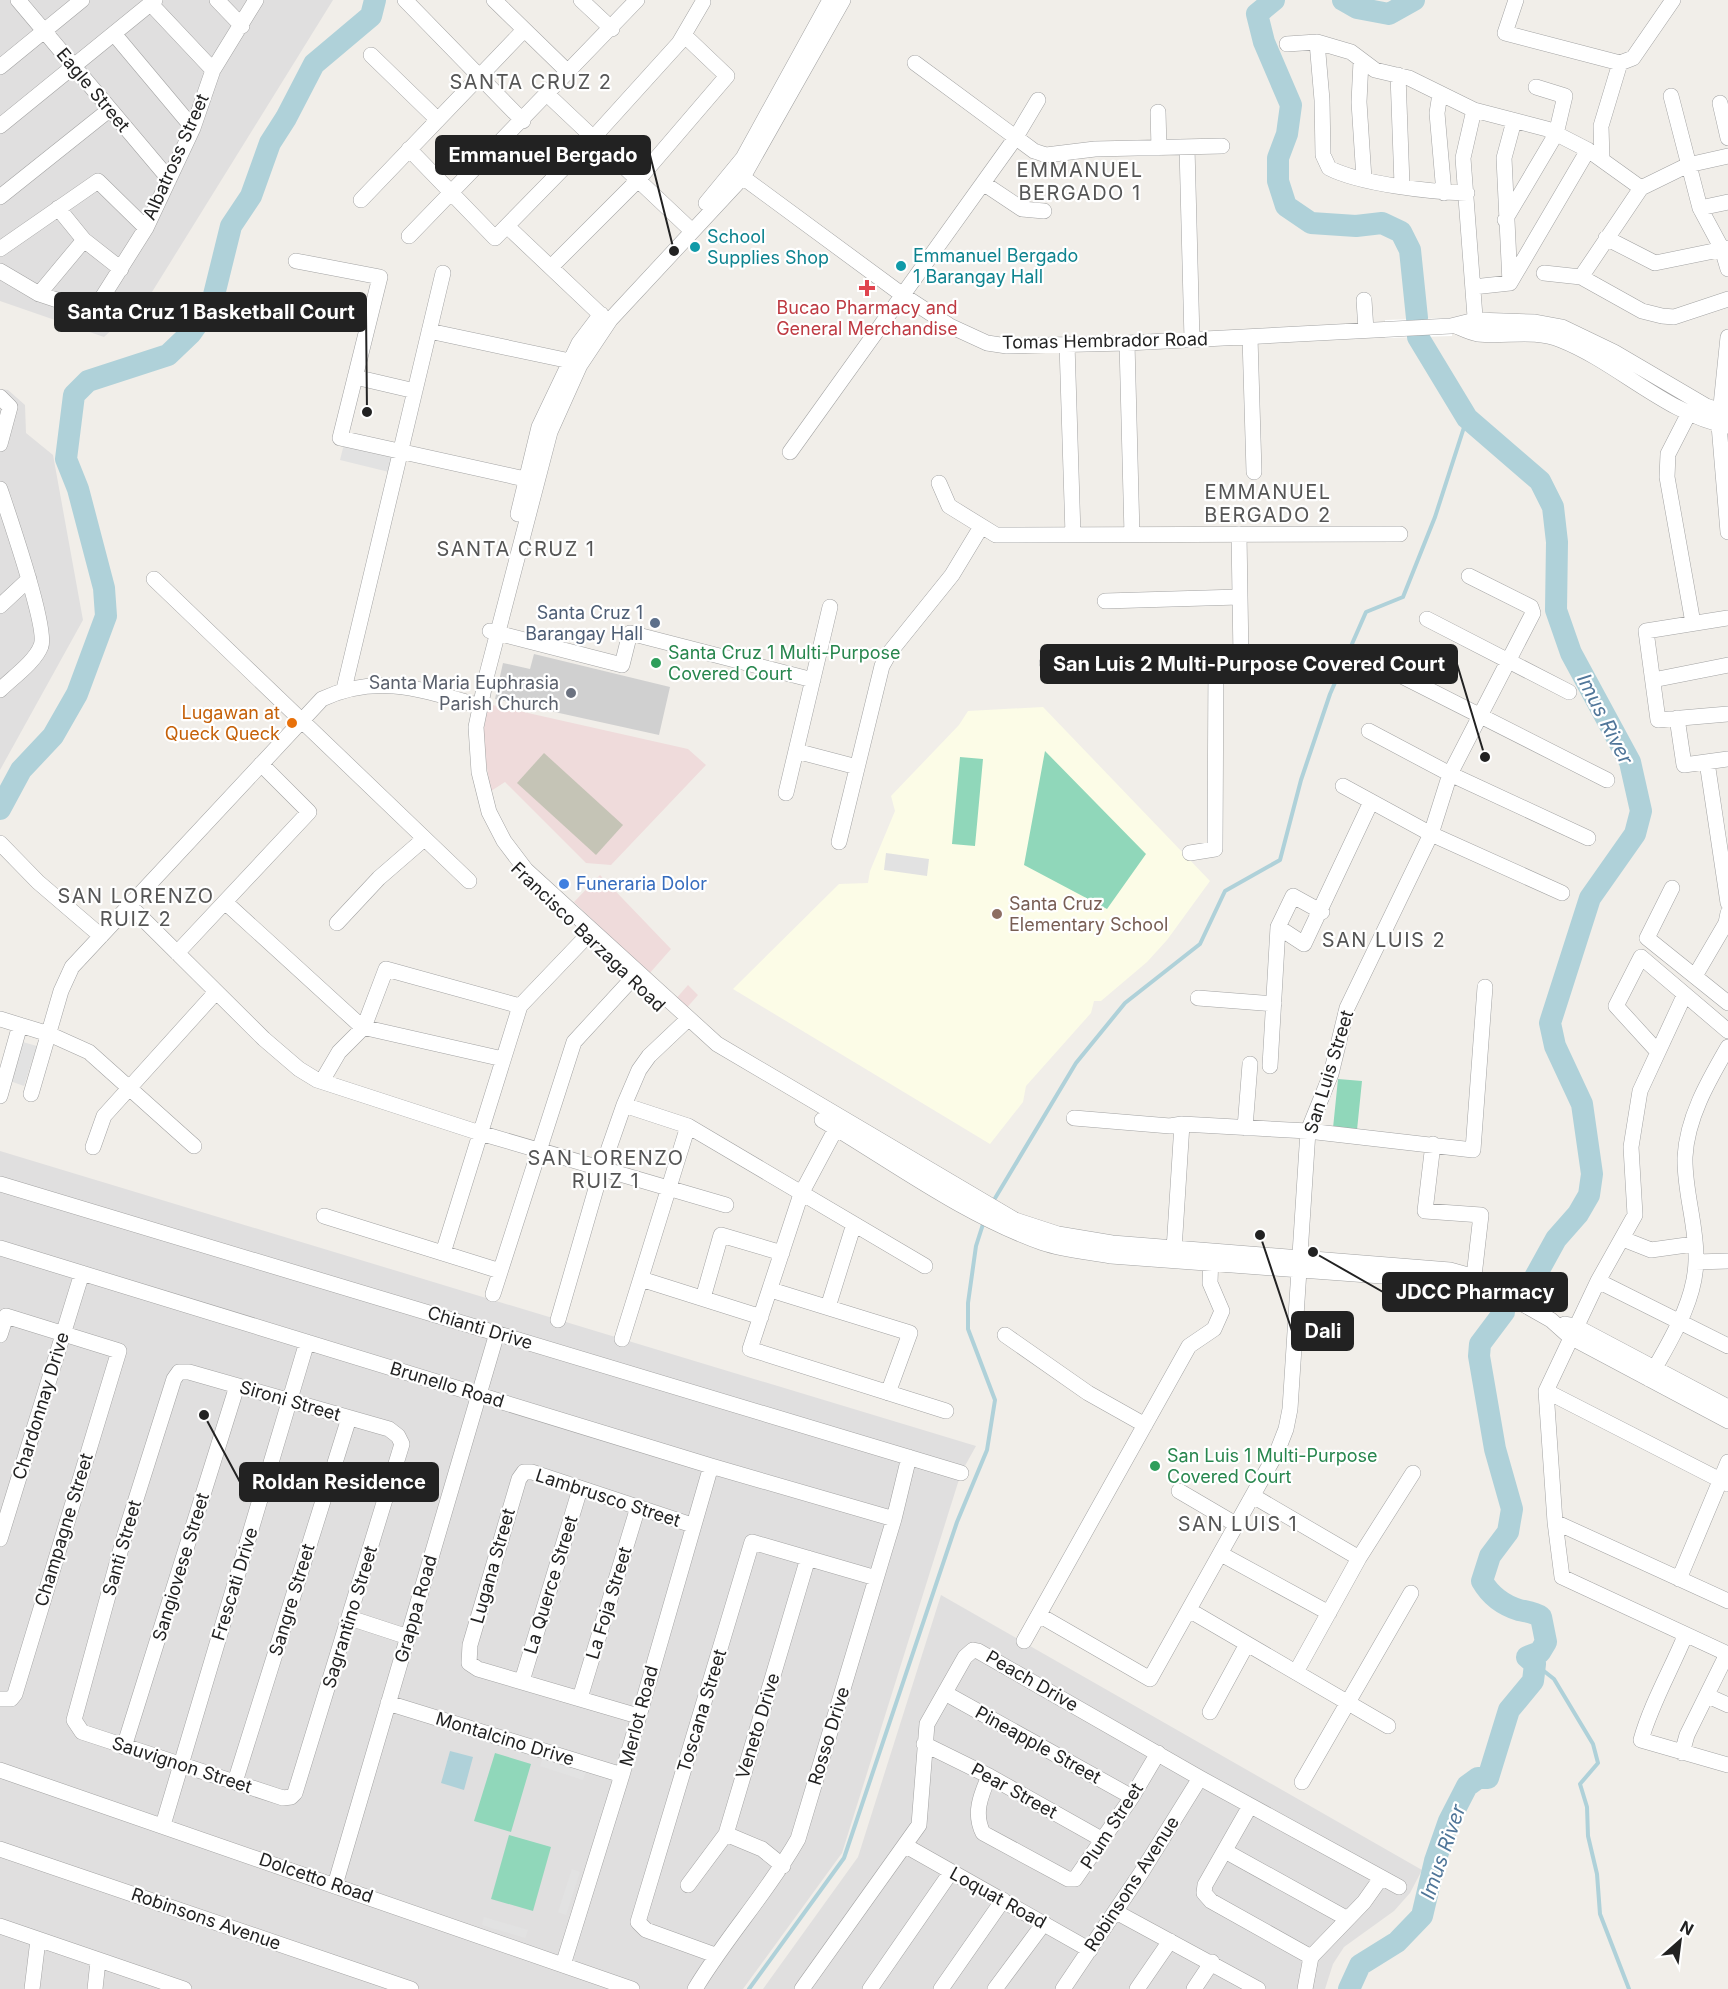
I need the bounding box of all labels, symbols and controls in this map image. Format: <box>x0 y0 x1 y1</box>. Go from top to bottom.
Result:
street label: Eagle Street <box>52 44 134 136</box>
district label: SANTA CRUZ 2 <box>449 70 613 94</box>
street label: Albatross Street <box>138 90 213 223</box>
callout: Emmanuel Bergado <box>436 136 650 174</box>
text: Emmanuel Bergado <box>448 143 638 167</box>
district label: EMMANUEL BERGADO 1 <box>1016 158 1144 205</box>
place label: School Supplies Shop <box>707 226 829 268</box>
marker: School Supplies Shop <box>688 240 702 254</box>
place label: Emmanuel Bergado 1 Barangay Hall <box>913 245 1078 287</box>
marker: Emmanuel Bergado 1 Barangay Hall <box>894 259 908 273</box>
marker: Bucao Pharmacy and General Merchandise <box>860 281 874 295</box>
callout: Santa Cruz 1 Basketball Court <box>55 293 366 331</box>
place label: Bucao Pharmacy and General Merchandise <box>776 297 958 339</box>
text: Santa Cruz 1 Basketball Court <box>67 300 355 324</box>
street label: Tomas Hembrador Road <box>1002 328 1208 353</box>
district label: EMMANUEL BERGADO 2 <box>1204 480 1332 527</box>
district label: SANTA CRUZ 1 <box>436 537 596 561</box>
place label: Santa Cruz 1 Barangay Hall <box>525 602 643 644</box>
marker: Santa Cruz 1 Barangay Hall <box>648 616 662 630</box>
place label: Santa Cruz 1 Multi-Purpose Covered Court <box>668 642 900 684</box>
callout: San Luis 2 Multi-Purpose Covered Court <box>1041 645 1457 683</box>
text: San Luis 2 Multi-Purpose Covered Court <box>1053 652 1445 676</box>
marker: Santa Cruz 1 Multi-Purpose Covered Court <box>649 656 663 670</box>
water label: Imus River <box>1572 670 1638 769</box>
place label: Santa Maria Euphrasia Parish Church <box>369 672 559 714</box>
marker: Santa Maria Euphrasia Parish Church <box>564 686 578 700</box>
place label: Lugawan at Queck Queck <box>165 702 280 744</box>
marker: Lugawan at Queck Queck <box>285 716 299 730</box>
street label: Francisco Barzaga Road <box>507 857 670 1016</box>
place label: Funeraria Dolor <box>576 873 707 894</box>
marker: Funeraria Dolor <box>557 877 571 891</box>
district label: SAN LORENZO RUIZ 2 <box>57 884 215 931</box>
place label: Santa Cruz Elementary School <box>1009 893 1168 935</box>
marker: Santa Cruz Elementary School <box>990 907 1004 921</box>
district label: SAN LUIS 2 <box>1322 928 1446 952</box>
street label: San Luis Street <box>1300 1008 1357 1136</box>
district label: SAN LORENZO RUIZ 1 <box>527 1146 685 1193</box>
callout: JDCC Pharmacy <box>1383 1273 1567 1311</box>
text: JDCC Pharmacy <box>1395 1280 1555 1304</box>
street label: Chianti Drive <box>425 1302 535 1353</box>
callout: Dali <box>1292 1312 1353 1350</box>
text: Dali <box>1305 1319 1341 1343</box>
street label: Chardonnay Drive <box>8 1330 73 1482</box>
street label: Brunello Road <box>387 1357 507 1412</box>
street label: Sironi Street <box>237 1376 343 1425</box>
place label: San Luis 1 Multi-Purpose Covered Court <box>1167 1445 1378 1487</box>
street label: Champagne Street <box>30 1451 97 1609</box>
marker: San Luis 1 Multi-Purpose Covered Court <box>1148 1459 1162 1473</box>
callout: Roldan Residence <box>240 1463 438 1501</box>
street label: Lambrusco Street <box>533 1464 683 1531</box>
text: Roldan Residence <box>252 1470 426 1494</box>
street label: Sangiovese Street <box>148 1490 213 1644</box>
street label: Santi Street <box>98 1498 145 1598</box>
street label: Lugana Street <box>466 1506 519 1626</box>
district label: SAN LUIS 1 <box>1178 1512 1298 1536</box>
street label: La Querce Street <box>520 1513 582 1656</box>
street label: Frescati Drive <box>207 1525 262 1643</box>
street label: Sangre Street <box>265 1541 319 1658</box>
street label: Sagrantino Street <box>318 1543 381 1691</box>
street label: La Foja Street <box>581 1544 636 1662</box>
street label: Grappa Road <box>390 1553 441 1665</box>
street label: Peach Drive <box>982 1646 1082 1715</box>
street label: Toscana Street <box>673 1647 730 1775</box>
street label: Merlot Road <box>615 1663 662 1768</box>
street label: Veneto Drive <box>731 1670 784 1781</box>
street label: Rosso Drive <box>804 1684 853 1788</box>
street label: Pineapple Street <box>972 1701 1105 1788</box>
street label: Montalcino Drive <box>433 1707 577 1770</box>
street label: Sauvignon Street <box>110 1732 255 1797</box>
street label: Pear Street <box>968 1758 1061 1823</box>
street label: Plum Street <box>1076 1779 1147 1873</box>
water label: Imus River <box>1416 1801 1471 1902</box>
street label: Robinsons Avenue <box>1080 1812 1183 1955</box>
street label: Dolcetto Road <box>256 1848 376 1907</box>
street label: Loquat Road <box>946 1862 1050 1933</box>
street label: Robinsons Avenue <box>129 1883 284 1954</box>
north arrow <box>1650 1911 1710 1971</box>
text: N <box>1677 1916 1697 1939</box>

